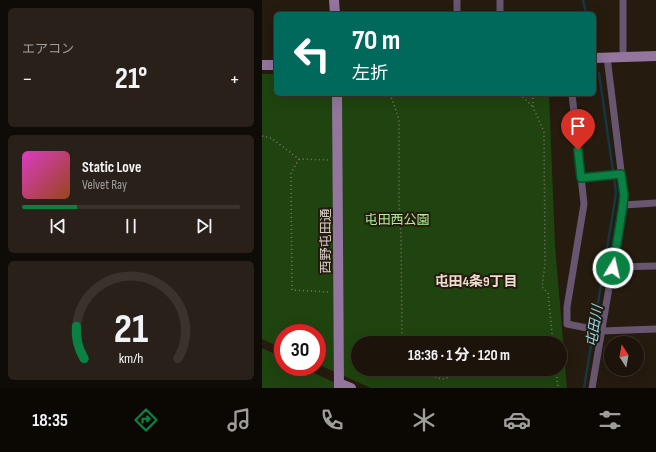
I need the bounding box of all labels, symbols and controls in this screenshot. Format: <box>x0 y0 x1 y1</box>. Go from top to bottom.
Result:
text: 70 m <box>352 24 400 57</box>
icon: left <box>286 28 338 80</box>
text: エアコン <box>22 41 74 57</box>
text: 21° <box>115 61 147 97</box>
text: 左折 <box>352 63 388 84</box>
text: − <box>22 66 33 93</box>
text: + <box>229 66 240 93</box>
pin <box>561 109 595 150</box>
icon: arrive <box>567 115 589 137</box>
text: Static Love <box>82 158 141 177</box>
text: Velvet Ray <box>82 177 127 193</box>
street label: 西野屯田通 <box>318 208 334 274</box>
park label: 屯田西公園 <box>364 212 430 228</box>
icon: previous <box>47 215 69 237</box>
icon: pause <box>120 215 142 237</box>
icon: next <box>193 215 215 237</box>
position arrow <box>592 247 634 289</box>
district label: 屯田4条9丁目 <box>434 273 518 290</box>
water label: 屯田川 <box>583 302 606 348</box>
text: 21 <box>114 304 148 353</box>
speed limit sign: 30 <box>274 324 326 376</box>
north arrow <box>604 336 644 376</box>
map controls <box>604 336 644 376</box>
text: 18:36 · 1 分 · 120 m <box>408 346 510 365</box>
text: km/h <box>119 349 143 366</box>
icon: directions <box>132 406 160 434</box>
icon: music <box>225 406 253 434</box>
icon: phone <box>318 406 346 434</box>
icon: climate <box>410 406 438 434</box>
icon: car <box>503 406 531 434</box>
icon: filters <box>596 406 624 434</box>
text: 18:35 <box>32 410 68 431</box>

